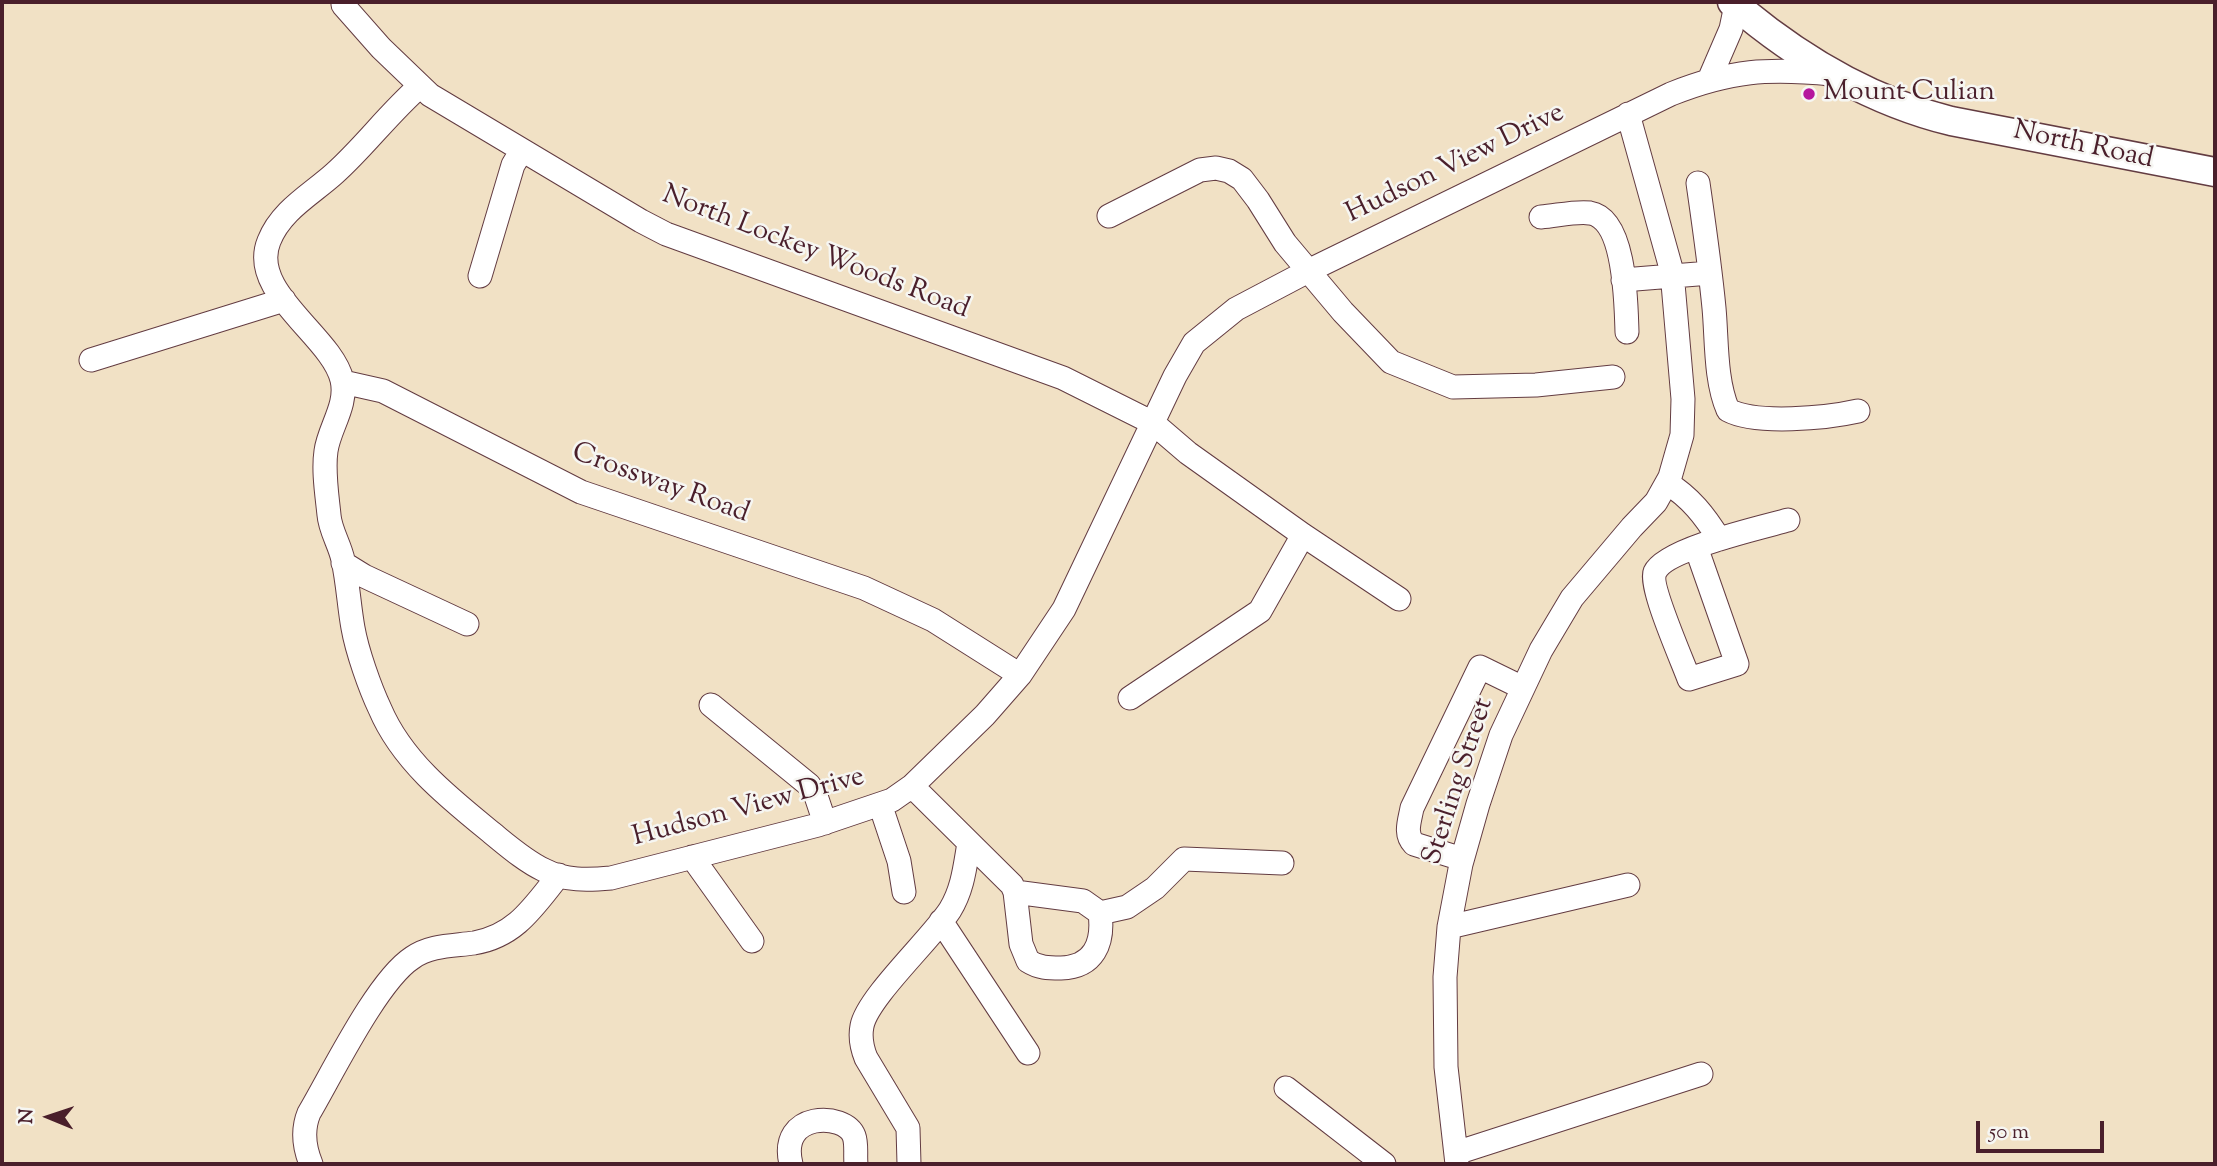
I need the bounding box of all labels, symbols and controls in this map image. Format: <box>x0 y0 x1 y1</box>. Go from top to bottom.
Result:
place label: Mount Culian <box>1823 77 1995 111</box>
marker: Mount Culian <box>1801 86 1817 102</box>
street label: Hudson View Drive <box>1341 98 1571 232</box>
street label: North Road <box>2010 116 2156 178</box>
street label: North Lockey Woods Road <box>657 180 973 328</box>
street label: Crossway Road <box>567 437 753 533</box>
street label: Sterling Street <box>1417 694 1503 870</box>
street label: Hudson View Drive <box>629 762 869 856</box>
north arrow <box>14 1082 84 1152</box>
scale bar <box>1979 1106 2107 1150</box>
text: N <box>14 1108 41 1124</box>
text: 50 m <box>1989 1118 2029 1148</box>

